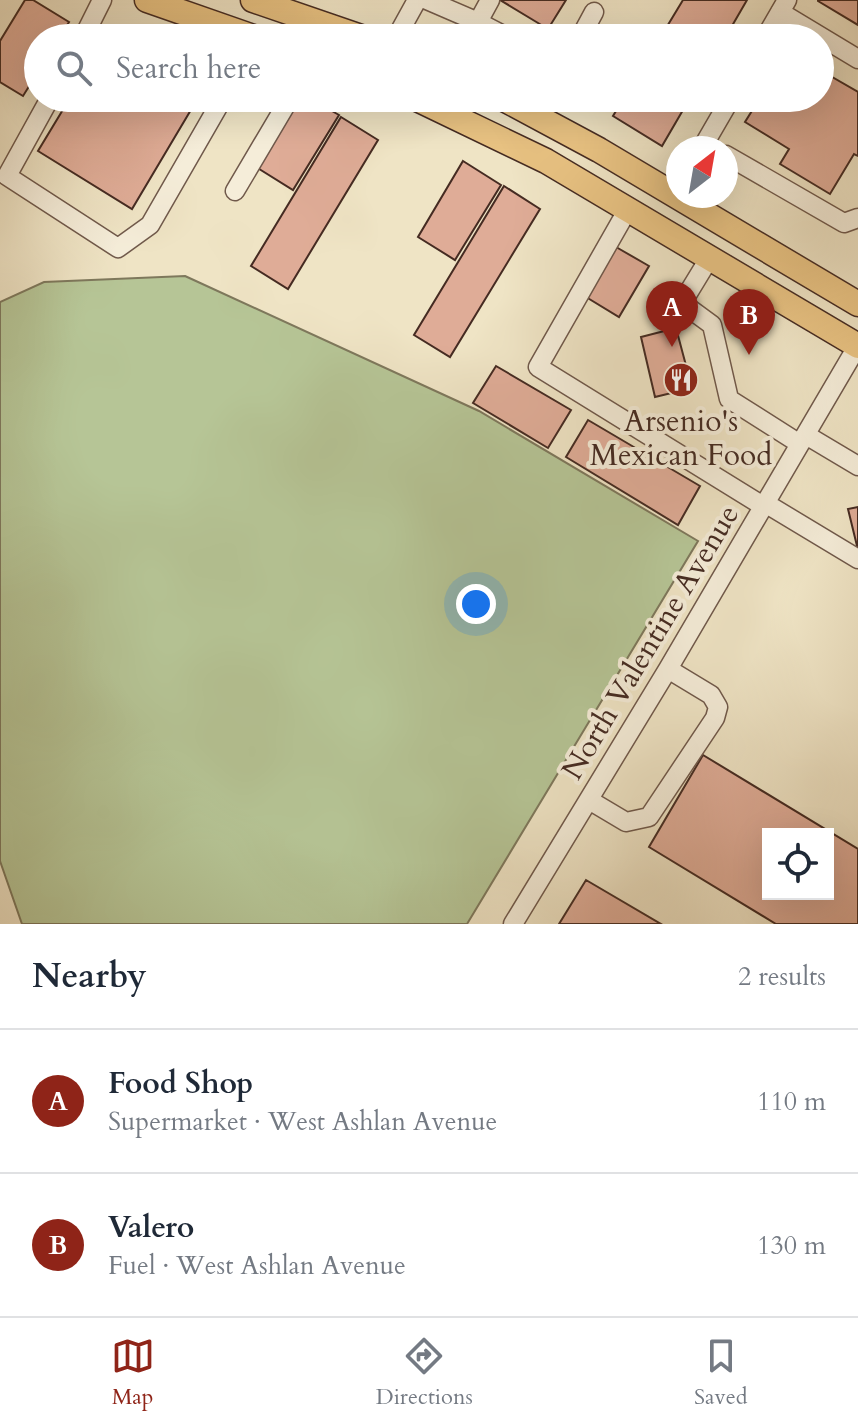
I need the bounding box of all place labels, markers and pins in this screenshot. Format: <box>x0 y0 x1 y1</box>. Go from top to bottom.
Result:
pin: A <box>646 281 698 347</box>
pin: B <box>723 289 775 355</box>
restaurant icon: Arsenio's Mexican Food <box>662 361 700 399</box>
place label: Arsenio's Mexican Food <box>590 401 772 476</box>

